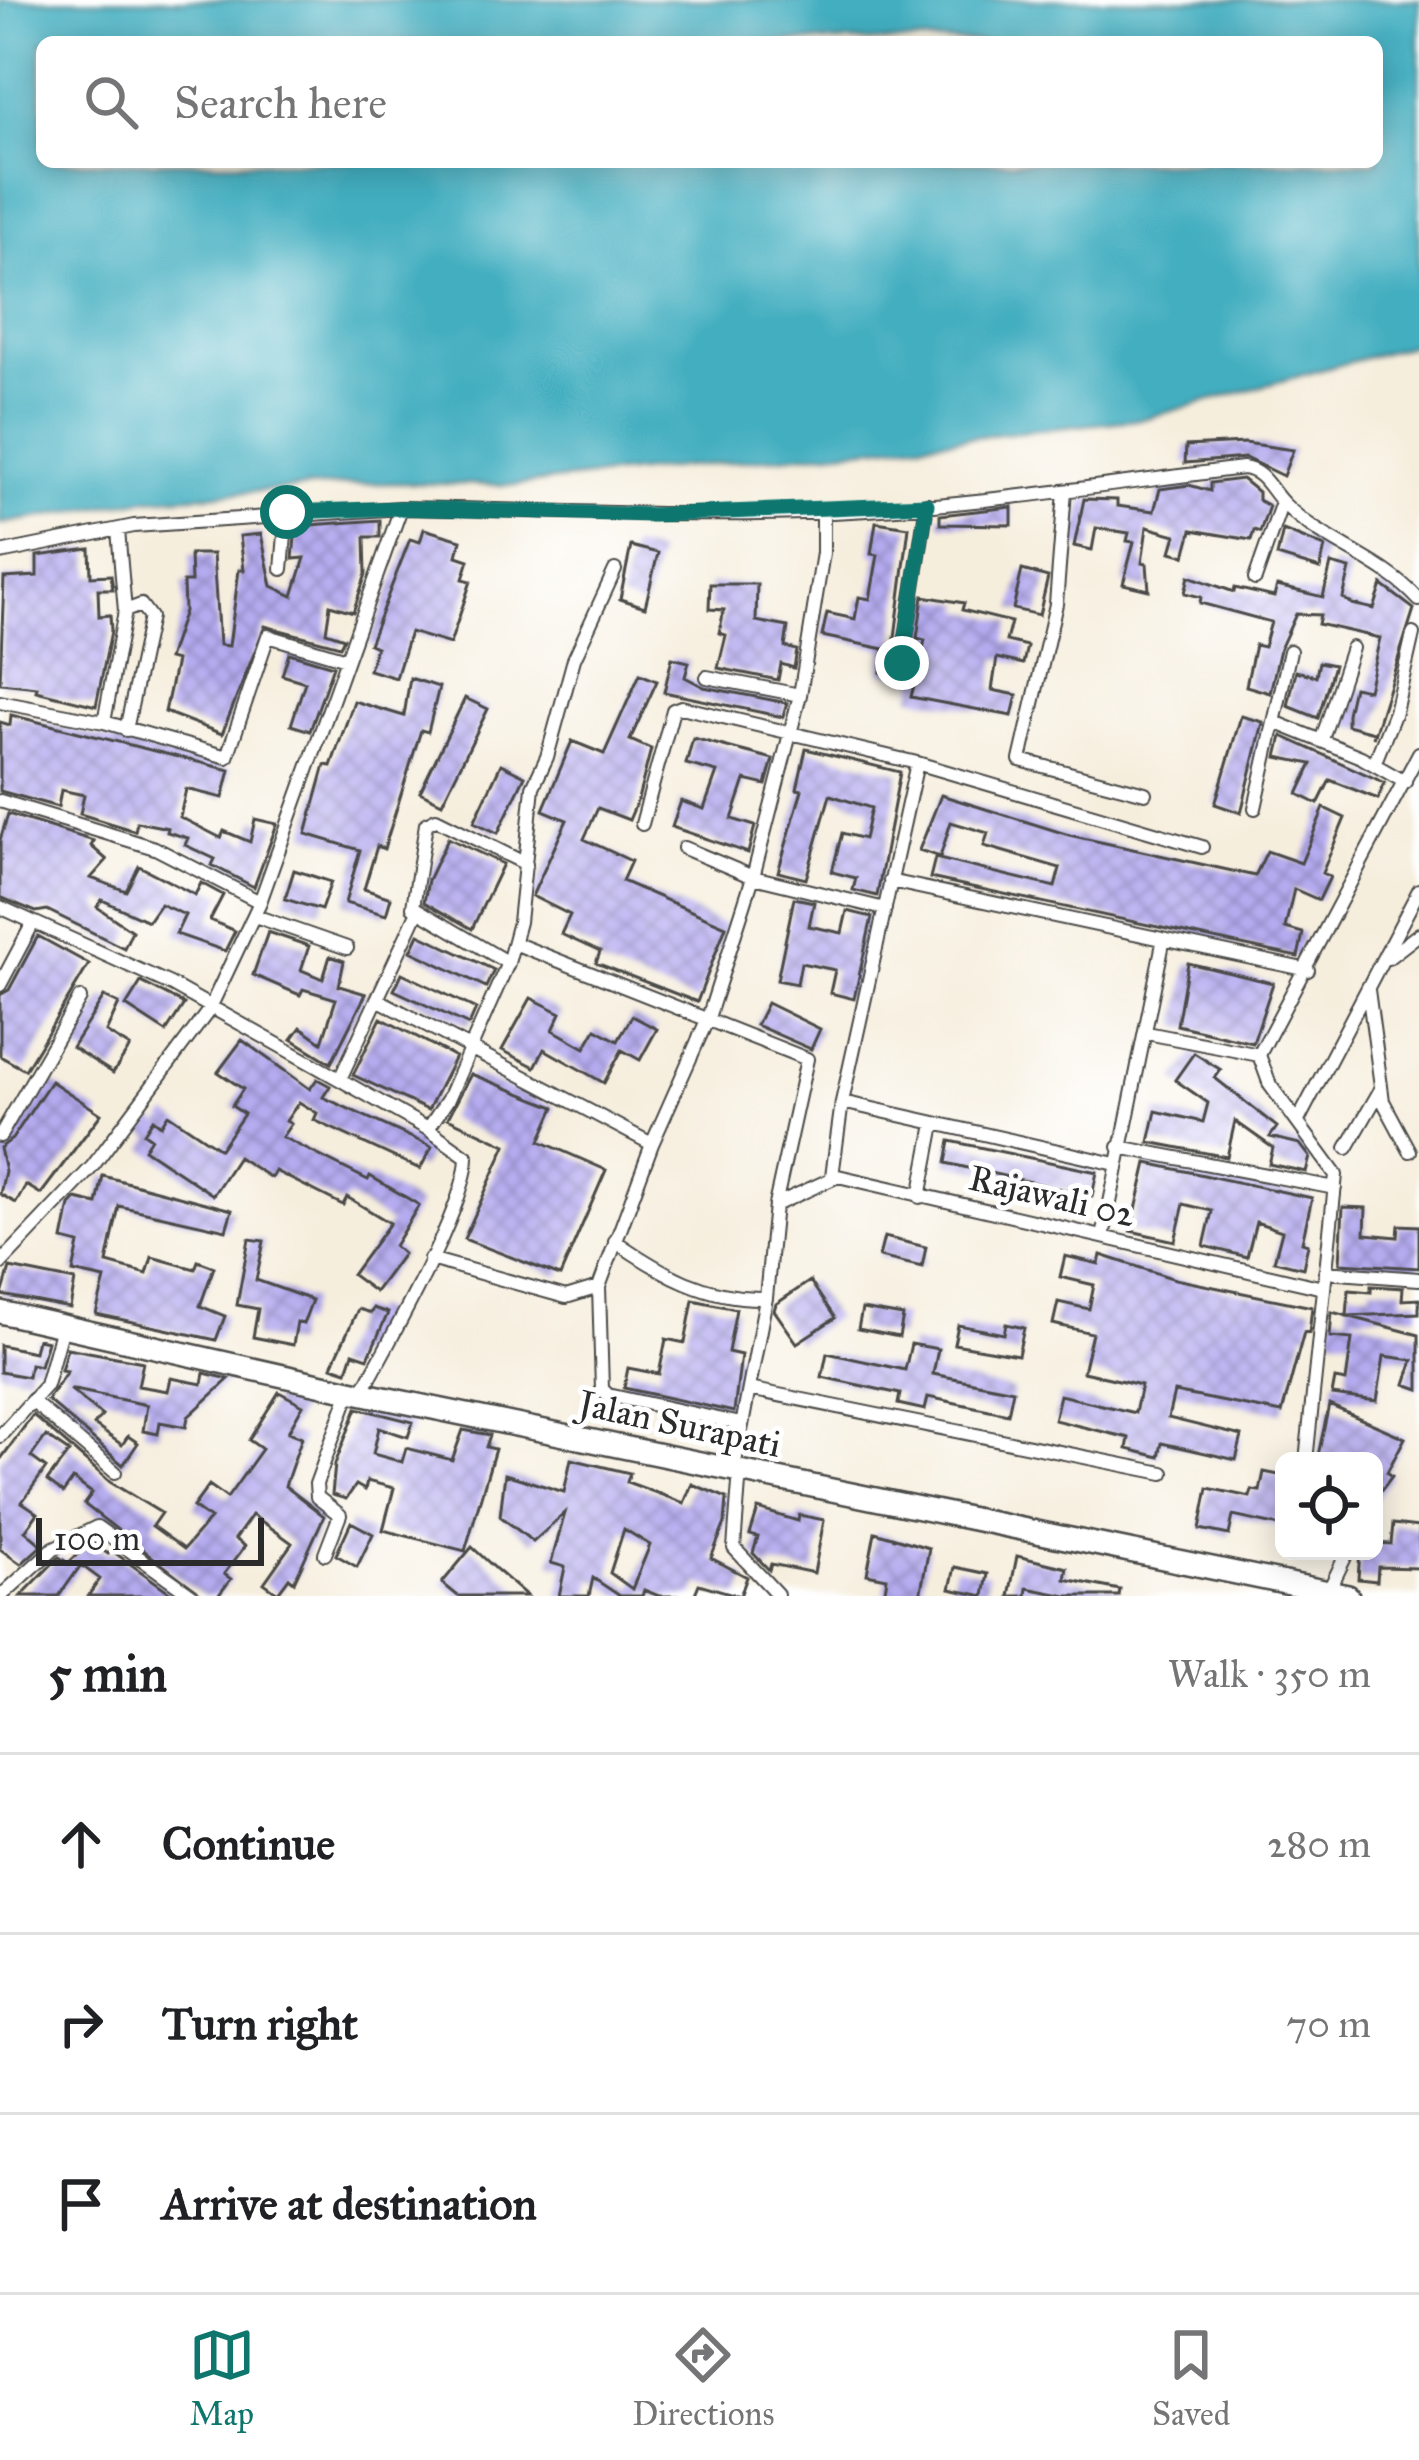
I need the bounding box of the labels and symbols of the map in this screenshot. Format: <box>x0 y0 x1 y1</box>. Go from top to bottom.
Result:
route start <box>260 485 314 539</box>
route end <box>875 636 929 690</box>
street label: Rajawali 02 <box>965 1156 1140 1237</box>
street label: Jalan Surapati <box>571 1380 785 1467</box>
scale bar <box>36 1512 264 1565</box>

